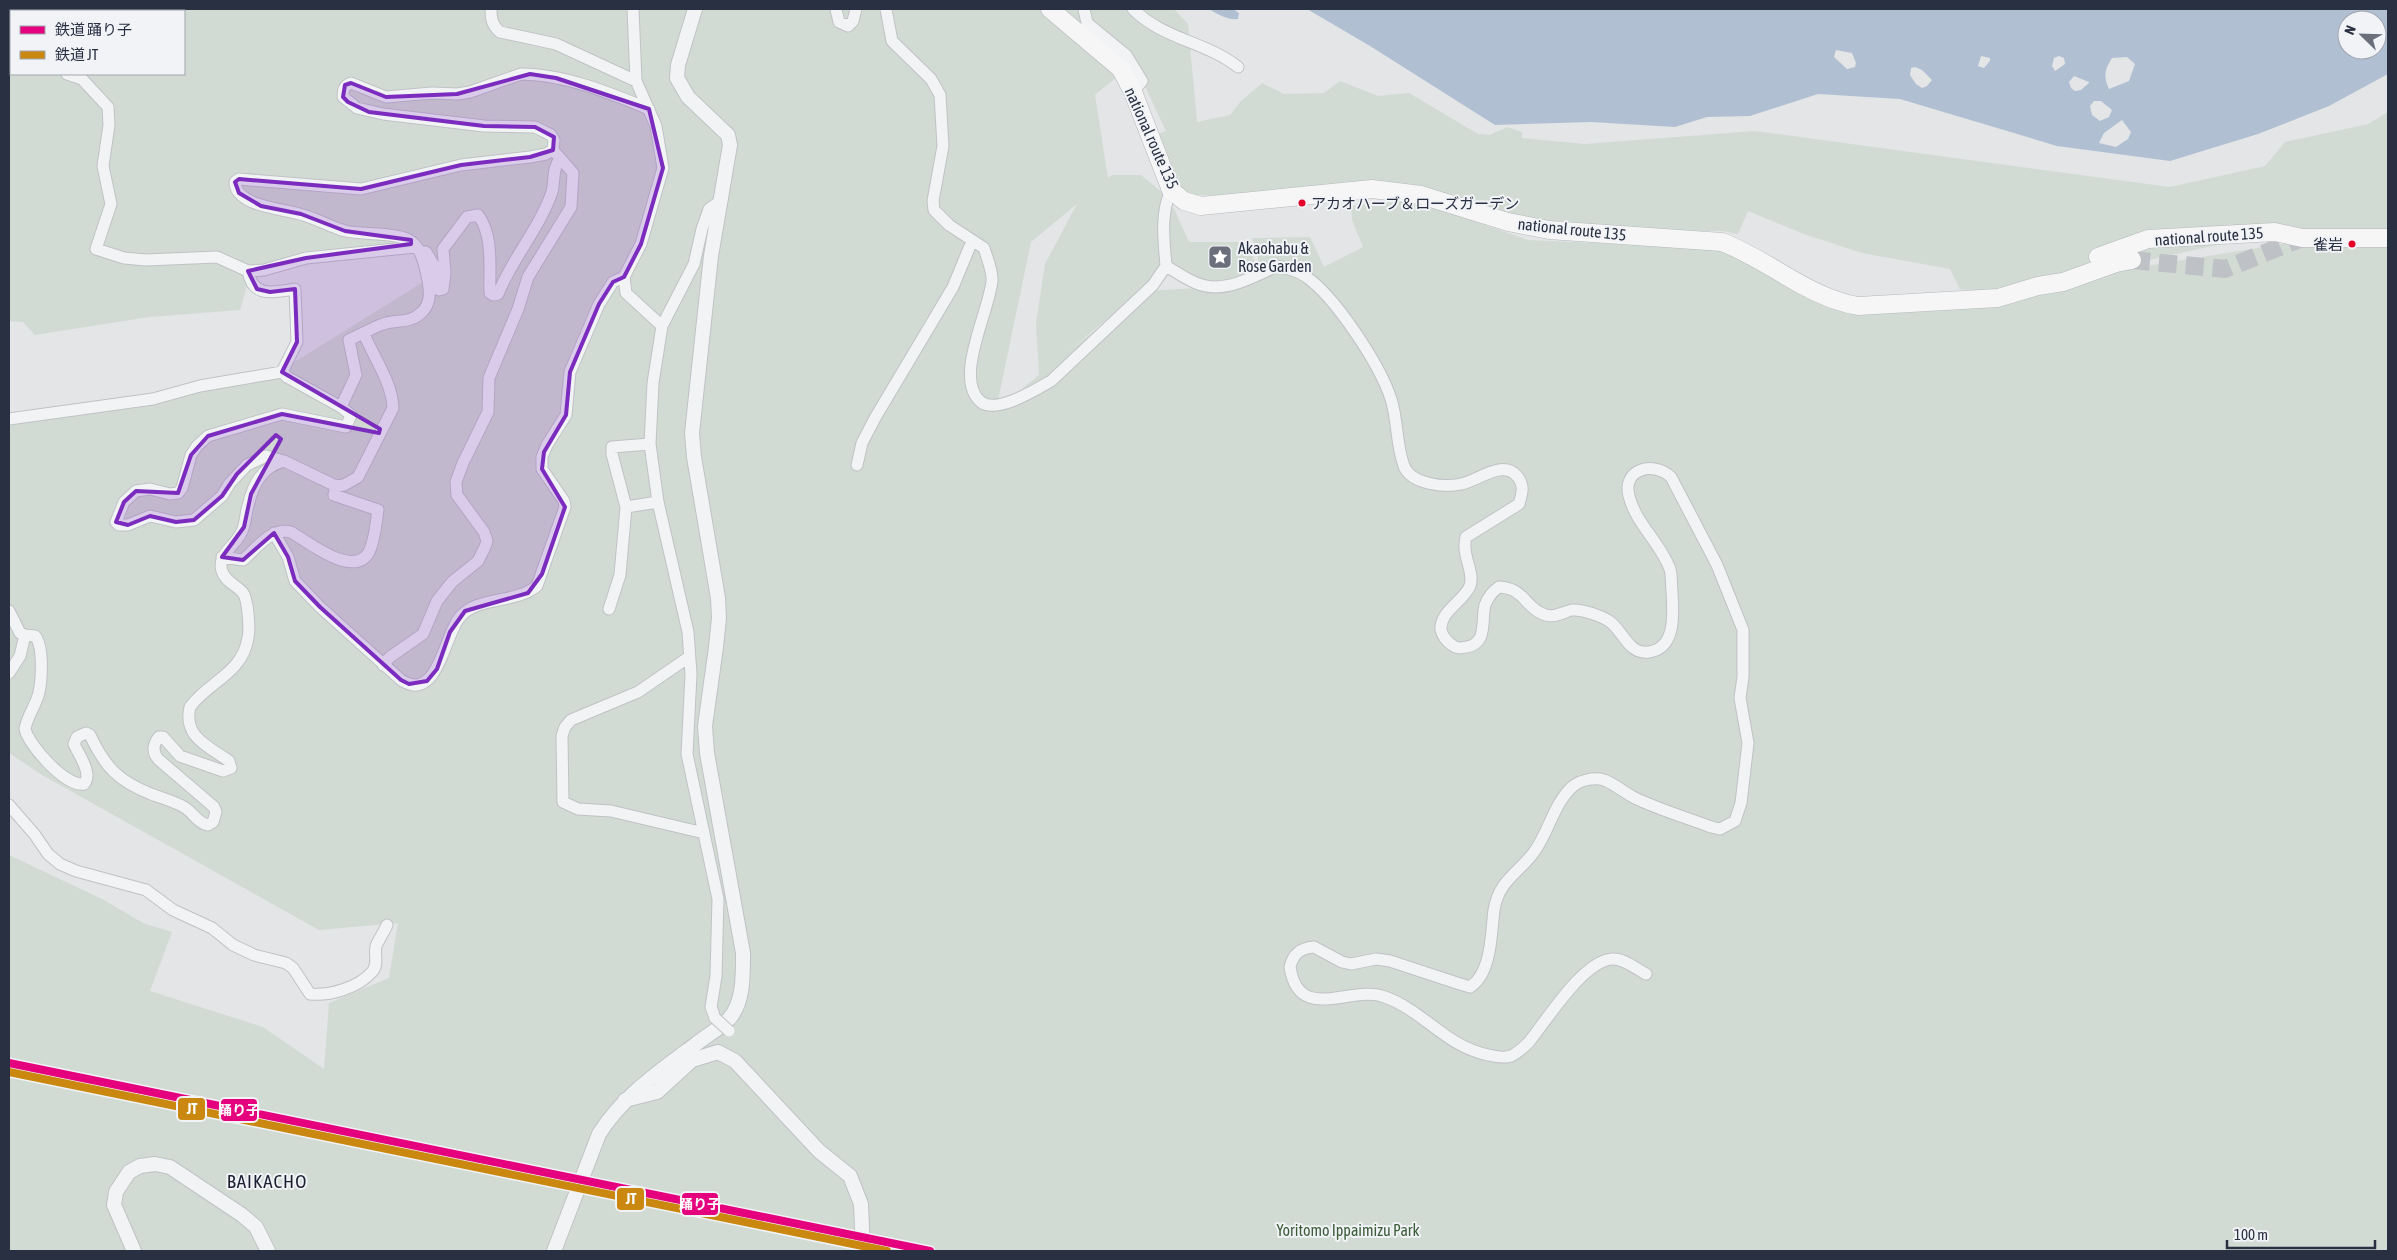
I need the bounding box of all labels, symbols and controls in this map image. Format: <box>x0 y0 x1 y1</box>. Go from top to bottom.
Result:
legend <box>10 10 185 75</box>
north arrow <box>2337 10 2387 60</box>
text: 鉄道 踊り子 <box>55 21 132 38</box>
text: N <box>2341 23 2359 37</box>
text: 鉄道 JT <box>55 46 99 63</box>
street label: national route 135 <box>1122 85 1182 191</box>
place label: アカオハーブ＆ローズガーデン <box>1311 195 1519 212</box>
marker: アカオハーブ＆ローズガーデン <box>1297 198 1307 208</box>
street label: national route 135 <box>1517 214 1627 244</box>
street label: national route 135 <box>2154 223 2264 249</box>
place label: 雀岩 <box>2313 236 2343 253</box>
place label: Akaohabu & Rose Garden <box>1238 239 1312 275</box>
marker: 雀岩 <box>2347 239 2357 249</box>
place icon: Akaohabu & Rose Garden <box>1207 244 1233 270</box>
line badge: JT <box>177 1097 206 1121</box>
line badge: 踊り子 <box>220 1098 258 1122</box>
text: JT <box>186 1101 198 1117</box>
text: 踊り子 <box>218 1102 260 1118</box>
district label: BAIKACHO <box>227 1170 307 1192</box>
line badge: JT <box>616 1187 645 1211</box>
text: JT <box>625 1191 637 1207</box>
line badge: 踊り子 <box>681 1192 719 1216</box>
text: 踊り子 <box>679 1196 721 1212</box>
scale bar <box>2227 1218 2374 1250</box>
park label: Yoritomo Ippaimizu Park <box>1276 1221 1420 1240</box>
text: 100 m <box>2234 1226 2268 1243</box>

